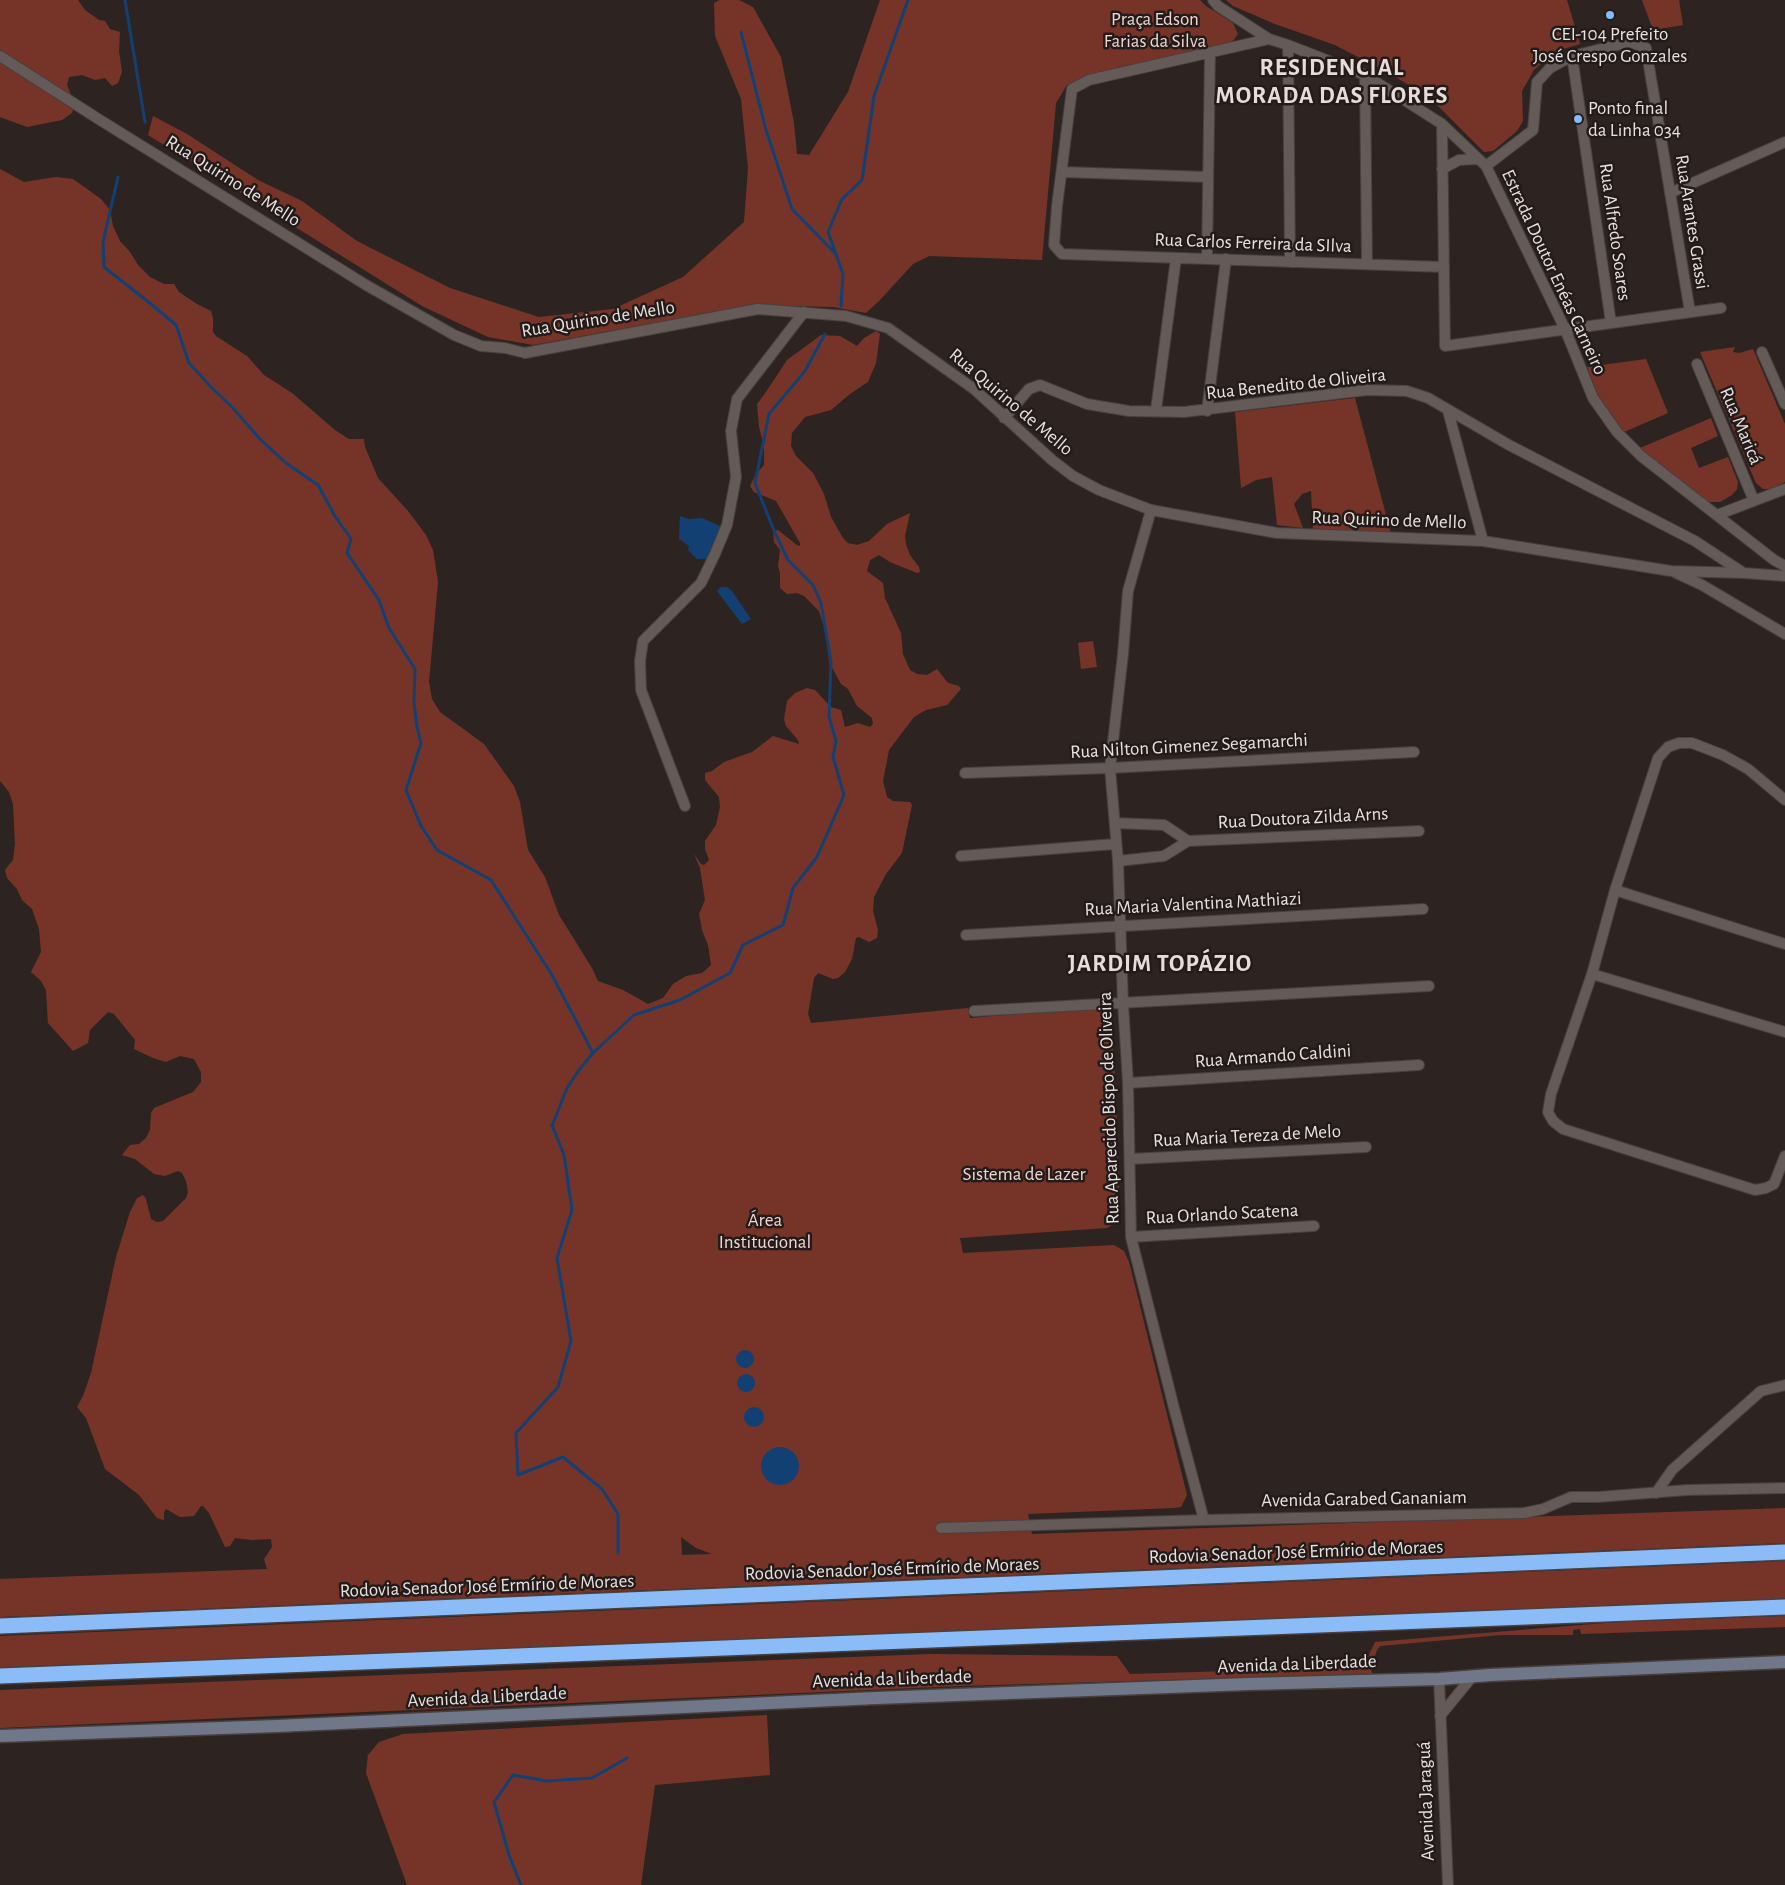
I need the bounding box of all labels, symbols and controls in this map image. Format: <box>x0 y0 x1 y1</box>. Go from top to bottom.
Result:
park label: Praça Edson Farias da Silva <box>1104 8 1206 52</box>
marker: CEI-104 Prefeito José Crespo Gonzales <box>1604 9 1616 21</box>
place label: CEI-104 Prefeito José Crespo Gonzales <box>1533 23 1687 67</box>
district label: RESIDENCIAL MORADA DAS FLORES <box>1213 54 1451 110</box>
place label: Ponto final da Linha 034 <box>1588 97 1681 141</box>
marker: Ponto final da Linha 034 <box>1572 113 1584 125</box>
street label: Rua Quirino de Mello <box>161 130 305 232</box>
street label: Rua Arantes Grassi <box>1670 153 1714 291</box>
street label: Rua Alfredo Soares <box>1594 162 1636 302</box>
street label: Estrada Doutor Enéas Carneiro <box>1496 166 1612 378</box>
street label: Rua Carlos Ferreira da SIlva <box>1154 228 1352 258</box>
street label: Rua Quirino de Mello <box>520 296 676 342</box>
street label: Rua Quirino de Mello <box>944 343 1078 461</box>
street label: Rua Benedito de Oliveira <box>1205 363 1387 405</box>
street label: Rua Maricá <box>1715 384 1767 468</box>
street label: Rua Quirino de Mello <box>1311 506 1467 534</box>
street label: Rua Nilton Gimenez Segamarchi <box>1070 728 1308 764</box>
street label: Rua Doutora Zilda Arns <box>1217 802 1389 834</box>
street label: Rua Maria Valentina Mathiazi <box>1084 887 1302 921</box>
district label: JARDIM TOPÁZIO <box>1066 950 1254 978</box>
street label: Rua Aparecido Bispo de Oliveira <box>1094 991 1124 1225</box>
street label: Rua Armando Caldini <box>1194 1039 1352 1073</box>
street label: Rua Maria Tereza de Melo <box>1152 1120 1342 1152</box>
park label: Sistema de Lazer <box>962 1163 1086 1185</box>
street label: Rua Orlando Scatena <box>1145 1199 1299 1229</box>
park label: Área Institucional <box>719 1209 811 1253</box>
street label: Avenida Garabed Gananiam <box>1261 1486 1467 1512</box>
street label: Rodovia Senador José Ermírio de Moraes <box>1148 1535 1444 1569</box>
street label: Rodovia Senador José Ermírio de Moraes <box>744 1552 1040 1586</box>
street label: Rodovia Senador José Ermírio de Moraes <box>339 1569 635 1603</box>
street label: Avenida da Liberdade <box>1217 1650 1377 1678</box>
street label: Avenida da Liberdade <box>812 1665 972 1693</box>
street label: Avenida da Liberdade <box>407 1681 567 1713</box>
street label: Avenida Jaraguá <box>1413 1741 1439 1861</box>

